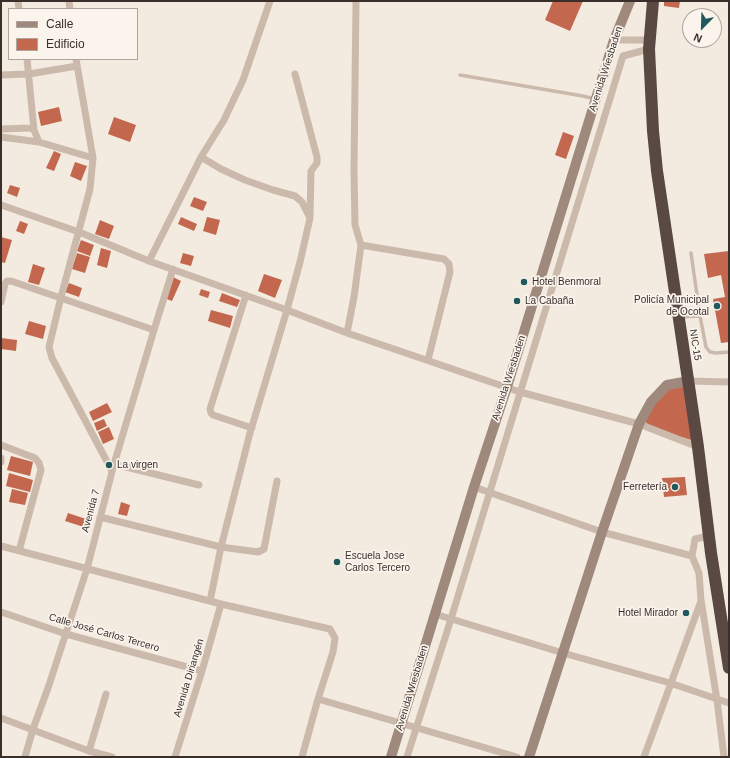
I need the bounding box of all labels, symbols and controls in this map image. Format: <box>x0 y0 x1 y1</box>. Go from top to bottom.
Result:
legend <box>8 8 138 60</box>
north arrow <box>682 8 722 48</box>
text: Calle <box>46 17 73 31</box>
street label: Avenida Wiesbaden <box>587 25 625 113</box>
text: N <box>692 31 704 45</box>
text: Edificio <box>46 37 85 51</box>
place label: Hotel Benmoral <box>532 276 601 288</box>
marker: Hotel Benmoral <box>519 277 529 287</box>
place label: Policía Municipal de Ocotal <box>634 294 709 318</box>
place label: La Cabaña <box>525 295 574 307</box>
marker: La Cabaña <box>512 296 522 306</box>
marker: Policía Municipal de Ocotal <box>712 301 722 311</box>
street label: NIC-15 <box>687 328 703 362</box>
street label: Avenida Wiesbaden <box>490 334 528 422</box>
place label: La virgen <box>117 459 158 471</box>
marker: La virgen <box>104 460 114 470</box>
place label: Ferretería <box>623 481 667 493</box>
marker: Ferretería <box>670 482 680 492</box>
street label: Avenida 7 <box>79 488 103 534</box>
place label: Escuela Jose Carlos Tercero <box>345 550 410 574</box>
marker: Escuela Jose Carlos Tercero <box>332 557 342 567</box>
place label: Hotel Mirador <box>618 607 678 619</box>
marker: Hotel Mirador <box>681 608 691 618</box>
street label: Calle José Carlos Tercero <box>47 611 161 655</box>
street label: Avenida Diriangén <box>171 637 207 719</box>
street label: Avenida Wiesbaden <box>393 644 431 732</box>

